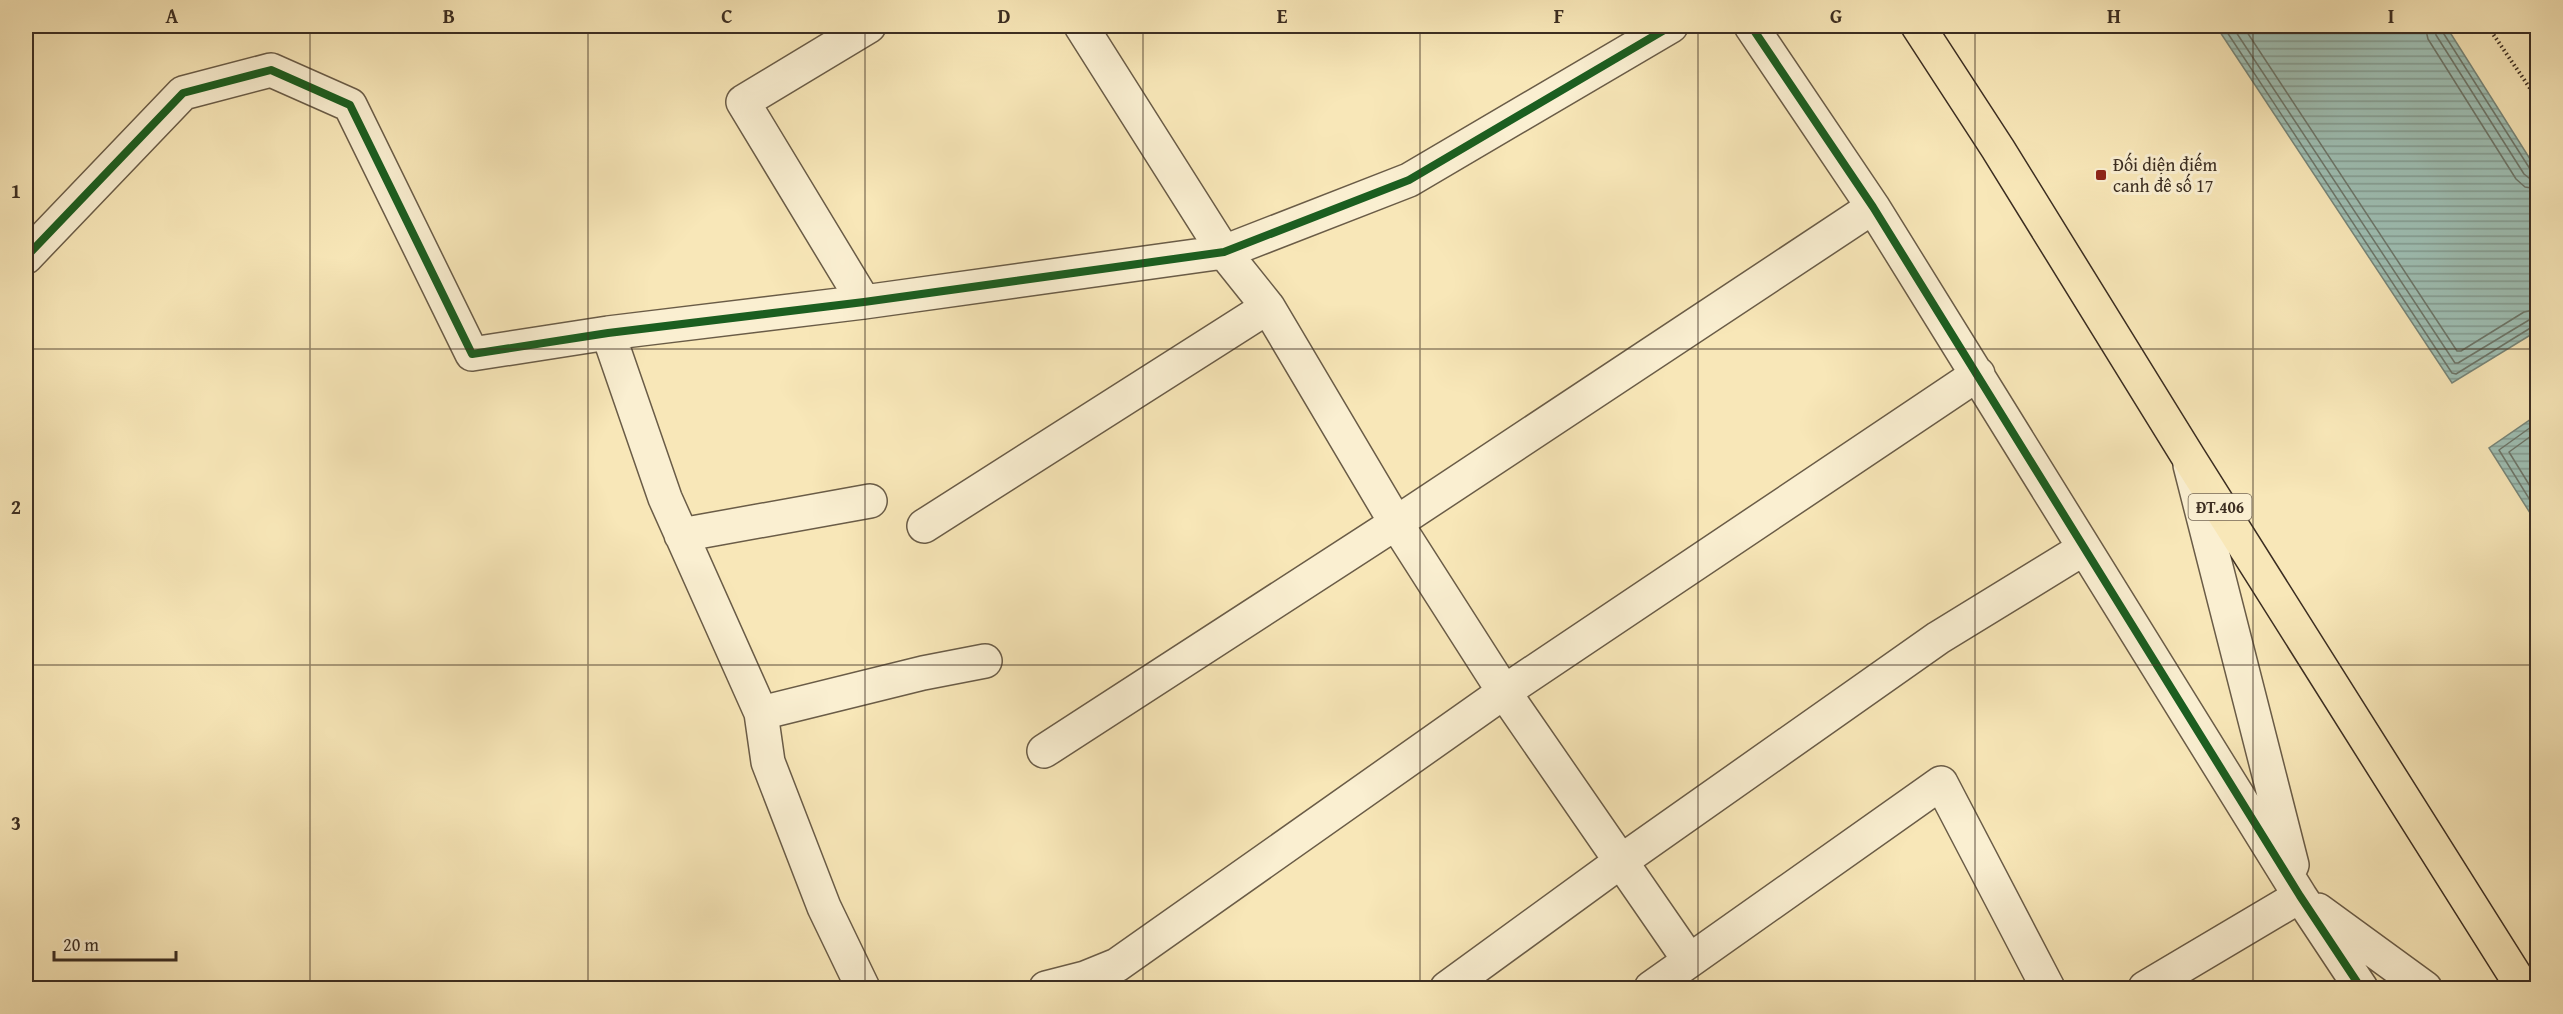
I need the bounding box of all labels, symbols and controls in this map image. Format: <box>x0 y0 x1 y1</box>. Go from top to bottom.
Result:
text: A <box>166 1 179 30</box>
text: B <box>443 1 455 30</box>
text: C <box>721 1 733 30</box>
text: D <box>997 1 1011 30</box>
text: E <box>1277 1 1288 30</box>
text: F <box>1554 1 1564 30</box>
text: G <box>1830 1 1842 30</box>
text: H <box>2107 1 2121 30</box>
text: I <box>2388 1 2394 30</box>
place label: Đối diện điếm canh đê số 17 <box>2113 151 2217 199</box>
marker: Đối diện điếm canh đê số 17 <box>2094 168 2108 182</box>
text: 1 <box>11 176 21 205</box>
text: 2 <box>11 492 21 521</box>
road number: ĐT.406 <box>2188 494 2252 520</box>
text: 3 <box>11 808 21 837</box>
scale bar <box>54 924 176 962</box>
text: 20 m <box>63 931 99 958</box>

